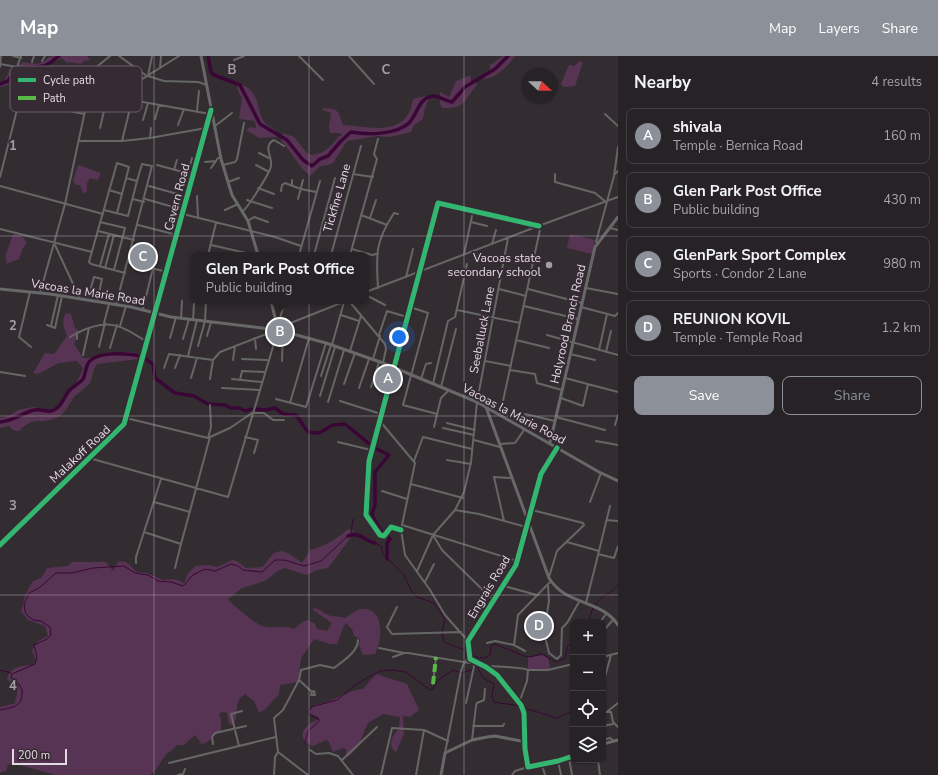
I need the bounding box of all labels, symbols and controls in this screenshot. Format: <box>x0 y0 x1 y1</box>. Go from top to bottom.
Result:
text: Map <box>20 15 58 41</box>
text: Map <box>769 19 796 38</box>
text: Layers <box>818 19 860 38</box>
text: Share <box>882 19 918 38</box>
text: B <box>228 61 237 79</box>
text: C <box>382 61 391 79</box>
legend <box>10 66 142 112</box>
north arrow <box>522 68 558 104</box>
text: Nearby <box>634 71 691 94</box>
text: Cycle path <box>43 73 95 88</box>
text: 4 results <box>871 73 922 91</box>
text: Path <box>43 91 66 106</box>
text: shivala <box>673 117 722 137</box>
text: A <box>643 127 653 145</box>
text: 160 m <box>883 127 921 145</box>
text: 1 <box>9 137 17 155</box>
text: Temple · Bernica Road <box>673 137 803 155</box>
street label: Cavern Road <box>160 162 194 232</box>
street label: Tickfine Lane <box>320 162 354 234</box>
text: Glen Park Post Office <box>673 181 822 201</box>
text: B <box>644 191 652 209</box>
text: 430 m <box>883 191 921 209</box>
text: Public building <box>673 201 760 219</box>
pin: C <box>130 242 156 272</box>
text: GlenPark Sport Complex <box>673 245 846 265</box>
place label: Vacoas state secondary school <box>448 250 541 280</box>
popup <box>191 252 369 304</box>
text: C <box>644 255 652 273</box>
text: 980 m <box>883 255 921 273</box>
text: Glen Park Post Office <box>206 259 354 279</box>
marker: Vacoas state secondary school <box>544 260 554 270</box>
street label: Holyrood Branch Road <box>546 263 590 385</box>
text: Sports · Condor 2 Lane <box>673 265 806 283</box>
street label: Vacoas la Marie Road <box>29 275 146 309</box>
text: Public building <box>206 279 292 297</box>
street label: Seeballuck Lane <box>466 285 498 375</box>
text: REUNION KOVIL <box>673 309 790 329</box>
text: 2 <box>9 317 17 335</box>
pin: B <box>267 317 293 347</box>
text: D <box>643 319 653 337</box>
text: 1.2 km <box>881 319 921 337</box>
your location <box>389 327 409 347</box>
text: Temple · Temple Road <box>673 329 803 347</box>
pin: A <box>375 364 401 394</box>
button: Save <box>634 376 774 415</box>
button: Share <box>782 376 922 415</box>
street label: Vacoas la Marie Road <box>458 379 569 448</box>
street label: Malakoff Road <box>46 422 114 486</box>
text: 3 <box>9 497 17 515</box>
street label: Engrais Road <box>464 552 514 622</box>
pin: D <box>526 611 552 641</box>
map controls <box>570 619 606 763</box>
button: + <box>570 619 606 655</box>
button: − <box>570 655 606 691</box>
text: 4 <box>9 677 17 695</box>
button: locate <box>570 691 606 727</box>
button: layers <box>570 727 606 763</box>
scale bar <box>12 747 67 766</box>
text: 200 m <box>18 748 50 763</box>

